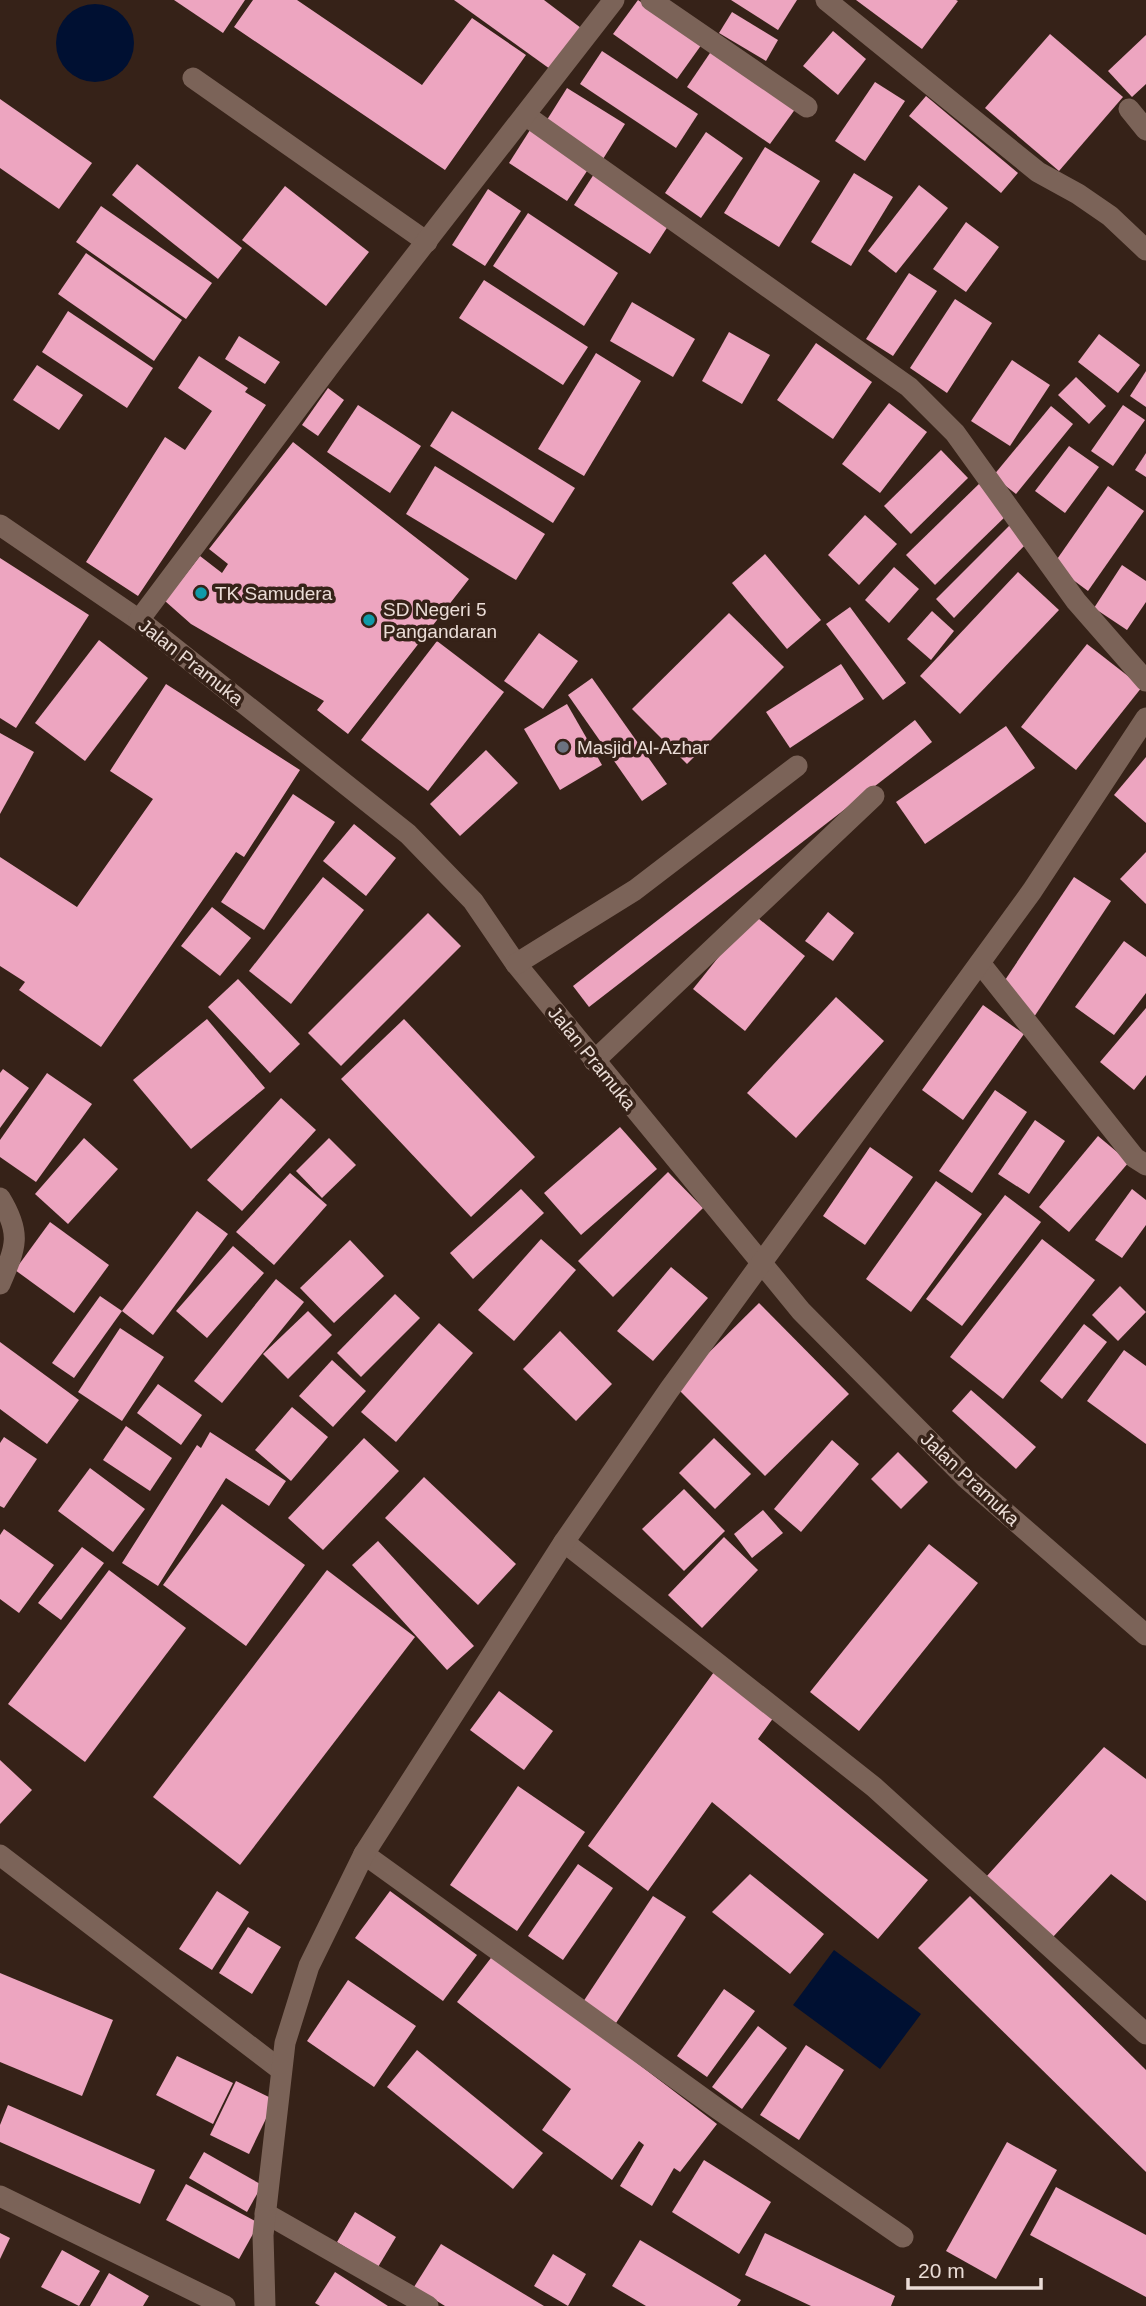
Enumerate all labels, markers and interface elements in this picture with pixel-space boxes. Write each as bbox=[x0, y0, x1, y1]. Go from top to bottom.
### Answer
place label: TK Samudera bbox=[215, 583, 333, 604]
marker: TK Samudera bbox=[193, 585, 209, 601]
place label: SD Negeri 5 Pangandaran bbox=[383, 599, 497, 642]
marker: SD Negeri 5 Pangandaran bbox=[361, 612, 377, 628]
street label: Jalan Pramuka bbox=[135, 615, 248, 710]
place label: Masjid Al-Azhar bbox=[577, 737, 710, 758]
marker: Masjid Al-Azhar bbox=[555, 739, 571, 755]
street label: Jalan Pramuka bbox=[544, 1002, 640, 1114]
street label: Jalan Pramuka bbox=[916, 1428, 1024, 1530]
scale bar bbox=[908, 2246, 1041, 2290]
text: 20 m bbox=[918, 2259, 965, 2282]

